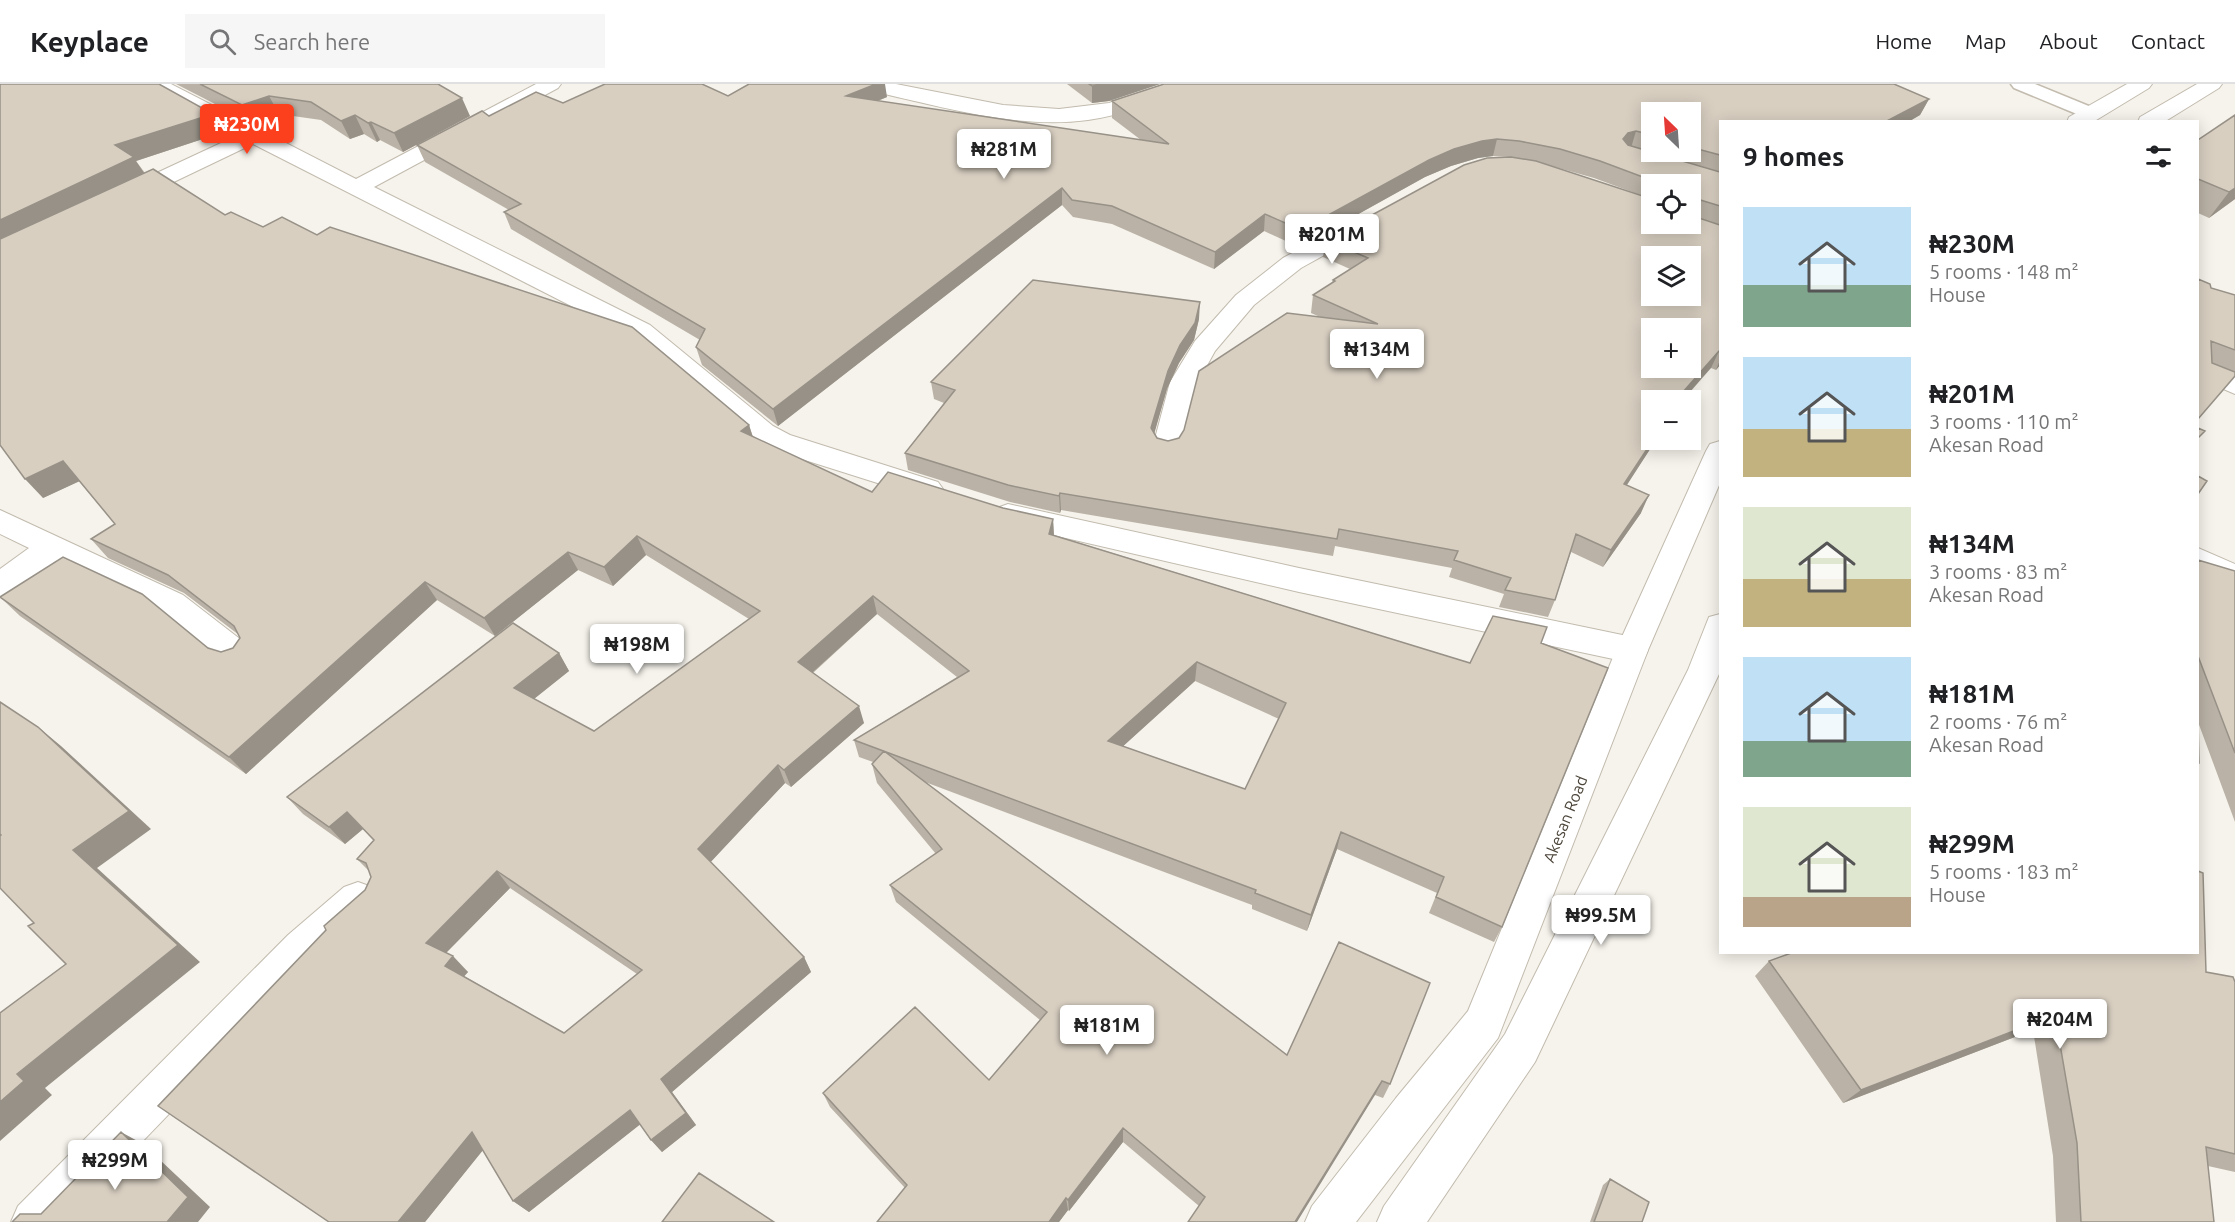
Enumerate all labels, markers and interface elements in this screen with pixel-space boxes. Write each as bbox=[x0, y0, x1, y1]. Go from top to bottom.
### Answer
search box bbox=[185, 14, 605, 68]
icon: search bbox=[206, 25, 239, 58]
text: Keyplace bbox=[30, 26, 149, 57]
text: Search here bbox=[254, 29, 370, 54]
text: Home bbox=[1875, 29, 1932, 53]
text: Map bbox=[1965, 29, 2006, 53]
text: About bbox=[2039, 29, 2098, 53]
text: Contact bbox=[2131, 29, 2205, 53]
north arrow bbox=[1641, 102, 1701, 162]
map controls bbox=[1641, 102, 1701, 450]
pin: ₦230M bbox=[205, 104, 289, 155]
text: ₦230M bbox=[214, 112, 280, 135]
pin: ₦281M bbox=[962, 129, 1046, 180]
text: ₦281M bbox=[971, 137, 1037, 160]
icon: filters bbox=[2142, 140, 2175, 173]
text: 9 homes bbox=[1743, 142, 1844, 171]
button: locate bbox=[1641, 174, 1701, 234]
pin: ₦201M bbox=[1290, 214, 1374, 265]
text: ₦201M bbox=[1299, 222, 1365, 245]
text: ₦230M bbox=[1929, 229, 2015, 258]
icon: home bbox=[1791, 231, 1863, 303]
button: layers bbox=[1641, 246, 1701, 306]
text: 5 rooms · 148 m² bbox=[1929, 260, 2079, 283]
text: House bbox=[1929, 283, 1986, 306]
button: + bbox=[1641, 318, 1701, 378]
pin: ₦134M bbox=[1335, 329, 1419, 380]
text: ₦134M bbox=[1344, 337, 1410, 360]
text: ₦201M bbox=[1929, 379, 2015, 408]
icon: home bbox=[1791, 381, 1863, 453]
button: − bbox=[1641, 390, 1701, 450]
text: 3 rooms · 110 m² bbox=[1929, 410, 2079, 433]
text: Akesan Road bbox=[1929, 433, 2044, 456]
text: ₦134M bbox=[1929, 529, 2015, 558]
icon: home bbox=[1791, 531, 1863, 603]
text: 3 rooms · 83 m² bbox=[1929, 560, 2067, 583]
text: Akesan Road bbox=[1929, 583, 2044, 606]
pin: ₦198M bbox=[595, 624, 679, 675]
text: ₦198M bbox=[604, 632, 670, 655]
text: ₦181M bbox=[1929, 679, 2015, 708]
icon: home bbox=[1791, 681, 1863, 753]
text: 2 rooms · 76 m² bbox=[1929, 710, 2067, 733]
text: Akesan Road bbox=[1929, 733, 2044, 756]
street label: Akesan Road bbox=[1539, 773, 1591, 865]
text: ₦299M bbox=[1929, 829, 2015, 858]
icon: home bbox=[1791, 831, 1863, 903]
text: 5 rooms · 183 m² bbox=[1929, 860, 2079, 883]
text: House bbox=[1929, 883, 1986, 906]
pin: ₦99.5M bbox=[1552, 895, 1650, 946]
text: ₦99.5M bbox=[1565, 903, 1637, 926]
pin: ₦204M bbox=[2018, 999, 2102, 1050]
pin: ₦181M bbox=[1065, 1005, 1149, 1056]
text: ₦204M bbox=[2027, 1007, 2093, 1030]
text: ₦181M bbox=[1074, 1013, 1140, 1036]
pin: ₦299M bbox=[73, 1140, 157, 1191]
text: ₦299M bbox=[82, 1148, 148, 1171]

